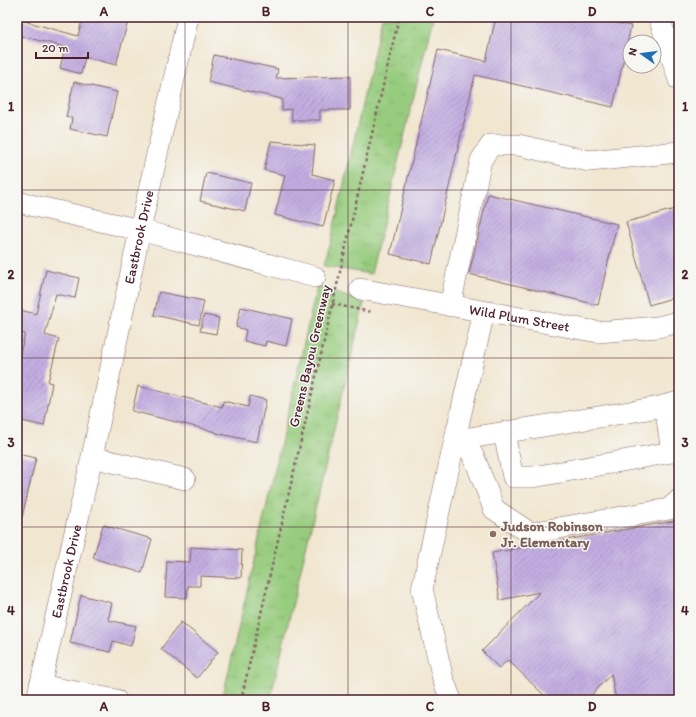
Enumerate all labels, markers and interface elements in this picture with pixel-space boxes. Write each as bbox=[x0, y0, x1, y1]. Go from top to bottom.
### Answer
text: A bbox=[99, 4, 109, 19]
text: B bbox=[262, 4, 271, 19]
text: C bbox=[426, 4, 435, 19]
text: D bbox=[588, 4, 597, 19]
scale bar bbox=[36, 34, 88, 60]
north arrow bbox=[622, 34, 662, 74]
text: 20 m bbox=[42, 41, 69, 55]
text: N bbox=[626, 47, 640, 57]
text: 1 bbox=[8, 99, 14, 114]
text: 1 bbox=[682, 99, 688, 114]
street label: Eastbrook Drive bbox=[120, 188, 157, 286]
text: 2 bbox=[8, 267, 15, 282]
text: 2 bbox=[682, 267, 689, 282]
street label: Greens Bayou Greenway bbox=[285, 283, 335, 429]
street label: Wild Plum Street bbox=[468, 300, 571, 335]
text: 3 bbox=[7, 435, 15, 450]
text: 3 bbox=[681, 435, 689, 450]
place label: Judson Robinson Jr. Elementary bbox=[500, 518, 603, 551]
street label: Eastbrook Drive bbox=[47, 522, 85, 620]
marker: Judson Robinson Jr. Elementary bbox=[488, 529, 498, 539]
text: 4 bbox=[7, 603, 15, 618]
text: 4 bbox=[681, 603, 689, 618]
text: A bbox=[99, 699, 109, 714]
text: B bbox=[262, 699, 271, 714]
text: C bbox=[426, 699, 435, 714]
text: D bbox=[588, 699, 597, 714]

